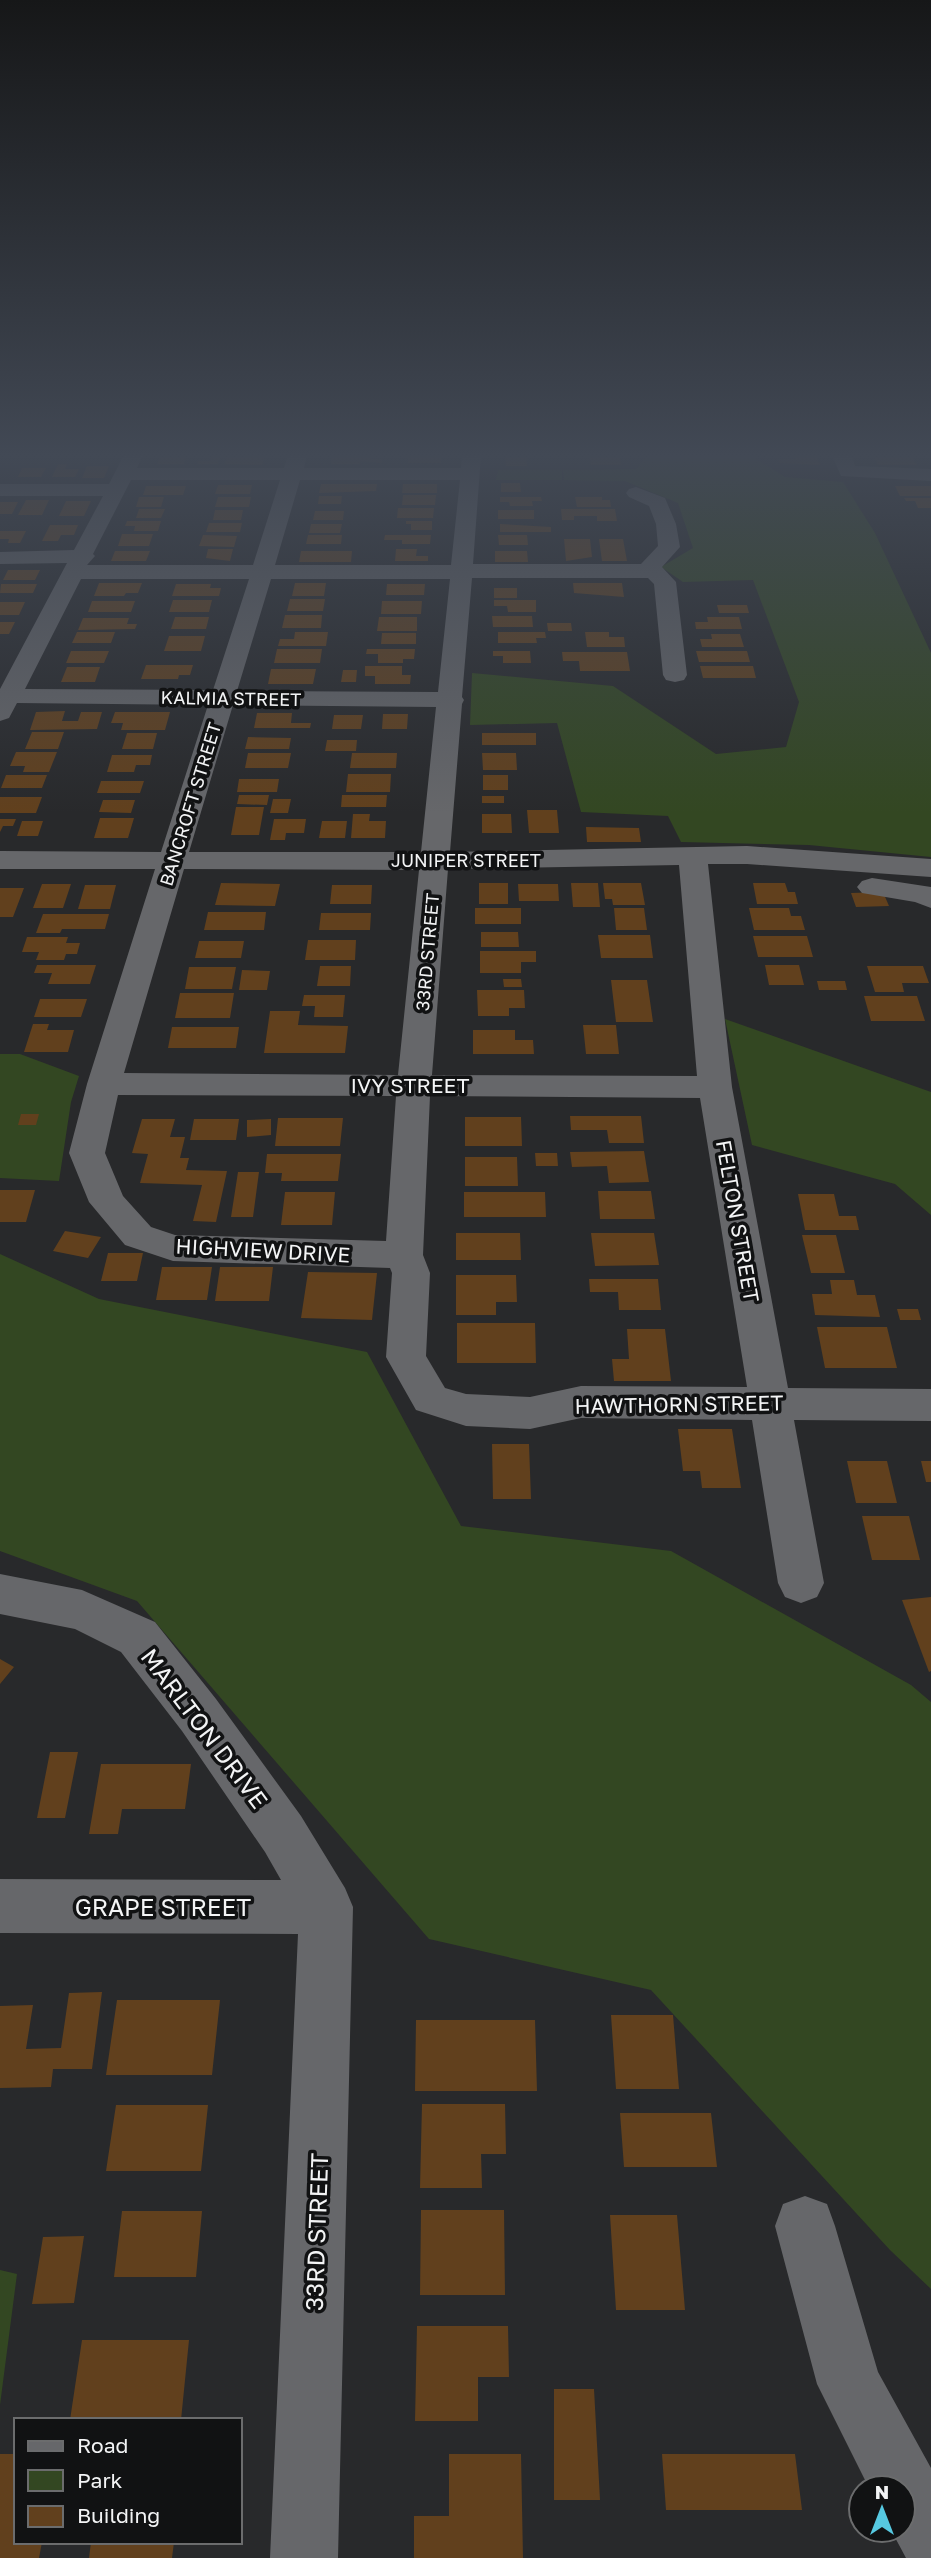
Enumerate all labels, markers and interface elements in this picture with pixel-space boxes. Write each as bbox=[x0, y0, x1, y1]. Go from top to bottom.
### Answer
street label: KALMIA STREET bbox=[160, 686, 302, 710]
street label: BANCROFT STREET bbox=[155, 719, 225, 889]
street label: JUNIPER STREET bbox=[391, 849, 541, 871]
street label: 33RD STREET bbox=[411, 892, 443, 1012]
street label: IVY STREET bbox=[350, 1072, 470, 1098]
street label: FELTON STREET bbox=[711, 1138, 765, 1304]
street label: HIGHVIEW DRIVE bbox=[175, 1232, 351, 1268]
street label: HAWTHORN STREET bbox=[574, 1389, 784, 1419]
street label: MARLTON DRIVE bbox=[135, 1642, 275, 1814]
street label: GRAPE STREET bbox=[75, 1892, 251, 1921]
street label: 33RD STREET bbox=[299, 2152, 333, 2311]
legend bbox=[14, 2418, 242, 2544]
text: Road bbox=[77, 2432, 128, 2458]
text: Park bbox=[77, 2467, 123, 2493]
north arrow bbox=[847, 2474, 917, 2544]
text: N bbox=[875, 2480, 889, 2503]
text: Building bbox=[77, 2502, 160, 2528]

